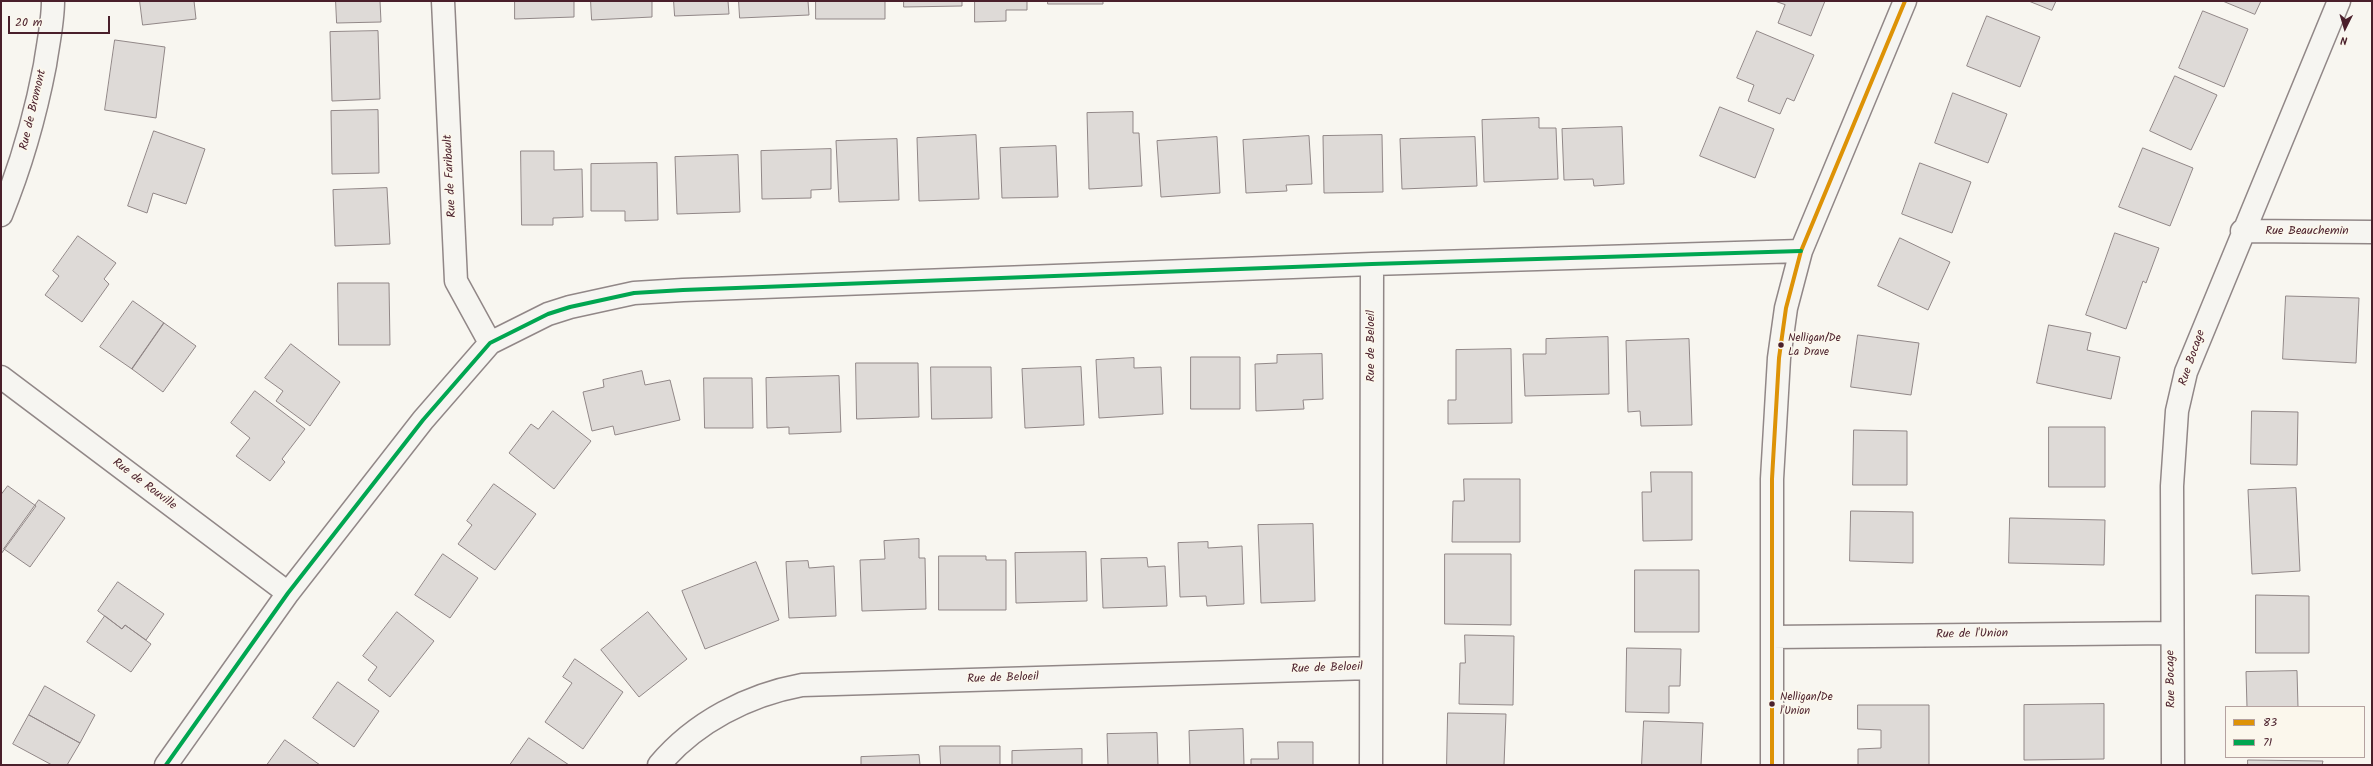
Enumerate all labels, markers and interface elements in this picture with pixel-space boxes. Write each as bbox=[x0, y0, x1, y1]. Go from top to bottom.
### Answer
scale bar bbox=[10, 8, 112, 34]
north arrow bbox=[2325, 8, 2365, 48]
text: 20 m bbox=[15, 13, 42, 32]
text: N bbox=[2340, 31, 2348, 49]
street label: Rue de Bromont bbox=[18, 68, 50, 152]
street label: Rue de Faribault bbox=[442, 134, 460, 218]
street label: Rue Beauchemin bbox=[2265, 225, 2349, 239]
street label: Rue de Beloeil bbox=[1365, 310, 1379, 382]
street label: Rue Bocage bbox=[2177, 328, 2209, 388]
place label: Nelligan/De La Drave bbox=[1788, 332, 1841, 358]
marker: Nelligan/De La Drave bbox=[1776, 340, 1786, 350]
street label: Rue de Rouville bbox=[109, 456, 179, 514]
street label: Rue de l'Union bbox=[1936, 627, 2008, 643]
street label: Rue Bocage bbox=[2164, 650, 2180, 708]
street label: Rue de Beloeil bbox=[1291, 661, 1363, 677]
street label: Rue de Beloeil bbox=[967, 671, 1039, 687]
place label: Nelligan/De l'Union bbox=[1780, 691, 1833, 717]
marker: Nelligan/De l'Union bbox=[1767, 699, 1777, 709]
legend bbox=[2225, 706, 2365, 758]
text: 83 bbox=[2263, 713, 2277, 732]
text: 71 bbox=[2263, 733, 2272, 752]

